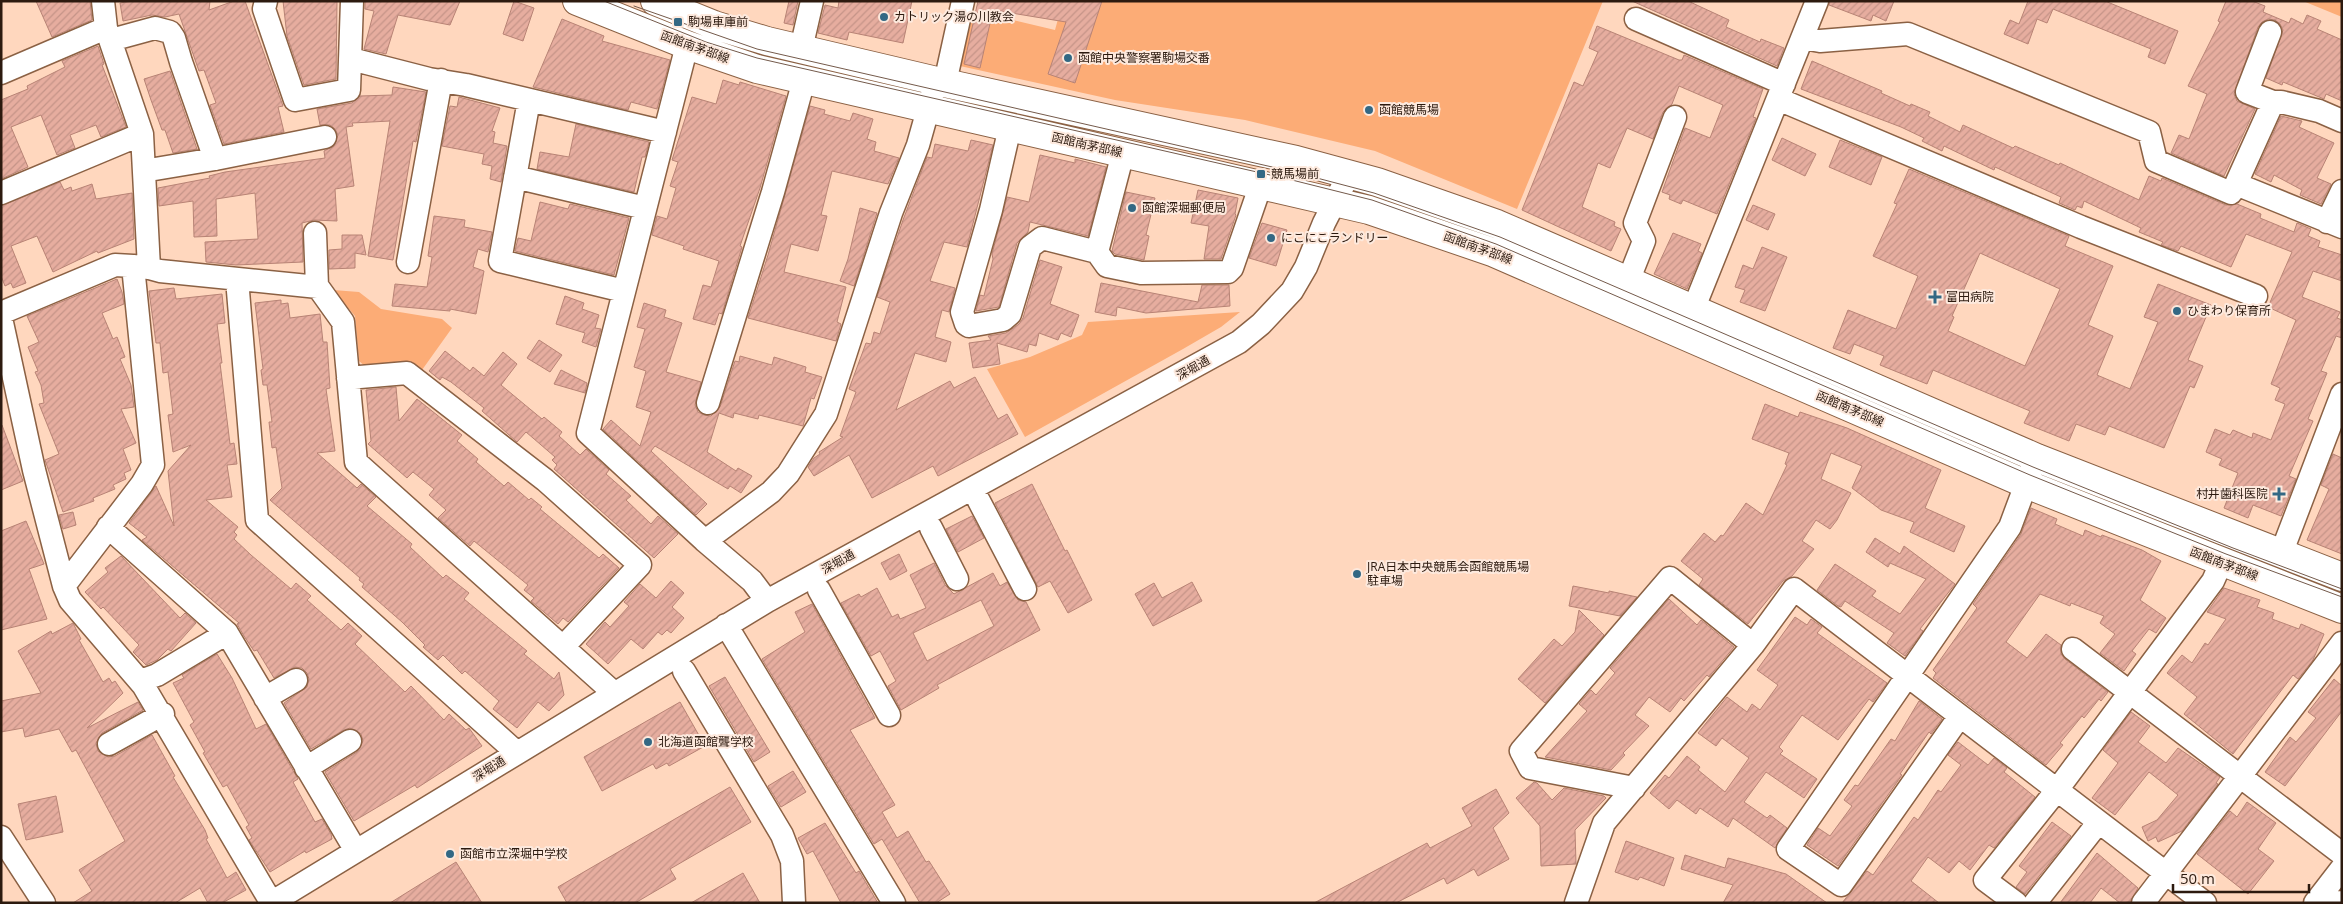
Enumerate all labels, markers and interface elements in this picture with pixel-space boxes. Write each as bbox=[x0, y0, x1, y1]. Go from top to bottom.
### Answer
place label: カトリック湯の川教会 bbox=[894, 8, 1014, 25]
marker: カトリック湯の川教会 bbox=[878, 11, 890, 23]
place label: 駒場車庫前 bbox=[688, 13, 748, 30]
marker: 駒場車庫前 bbox=[672, 16, 684, 28]
street label: 函館南茅部線 bbox=[658, 26, 732, 67]
place label: 函館中央警察署駒場交番 bbox=[1078, 49, 1210, 66]
marker: 函館中央警察署駒場交番 bbox=[1062, 52, 1074, 64]
place label: 函館競馬場 bbox=[1379, 101, 1439, 118]
marker: 函館競馬場 bbox=[1363, 104, 1375, 116]
street label: 函館南茅部線 bbox=[1050, 128, 1124, 161]
place label: 競馬場前 bbox=[1271, 165, 1319, 182]
marker: 競馬場前 bbox=[1255, 168, 1267, 180]
place label: 函館深堀郵便局 bbox=[1142, 199, 1226, 216]
marker: 函館深堀郵便局 bbox=[1126, 202, 1138, 214]
street label: 函館南茅部線 bbox=[1441, 227, 1515, 268]
place label: にこにこランドリー bbox=[1281, 229, 1389, 246]
marker: にこにこランドリー bbox=[1265, 232, 1277, 244]
place label: 富田病院 bbox=[1946, 288, 1994, 305]
marker: 富田病院 bbox=[1928, 290, 1942, 304]
place label: ひまわり保育所 bbox=[2187, 302, 2271, 319]
marker: ひまわり保育所 bbox=[2171, 305, 2183, 317]
street label: 深堀通 bbox=[1173, 351, 1213, 384]
street label: 函館南茅部線 bbox=[1814, 387, 1887, 430]
place label: 村井歯科医院 bbox=[2196, 485, 2268, 502]
marker: 村井歯科医院 bbox=[2272, 487, 2286, 501]
street label: 函館南茅部線 bbox=[2188, 543, 2261, 584]
street label: 深堀通 bbox=[818, 545, 858, 578]
place label: JRA日本中央競馬会函館競馬場 駐車場 bbox=[1366, 558, 1529, 589]
marker: JRA日本中央競馬会函館競馬場 駐車場 bbox=[1351, 568, 1363, 580]
place label: 北海道函館聾学校 bbox=[658, 733, 754, 750]
marker: 北海道函館聾学校 bbox=[642, 736, 654, 748]
street label: 深堀通 bbox=[469, 752, 509, 785]
place label: 函館市立深堀中学校 bbox=[460, 845, 568, 862]
marker: 函館市立深堀中学校 bbox=[444, 848, 456, 860]
scale bar bbox=[2173, 862, 2309, 894]
text: 50 m bbox=[2180, 868, 2215, 888]

